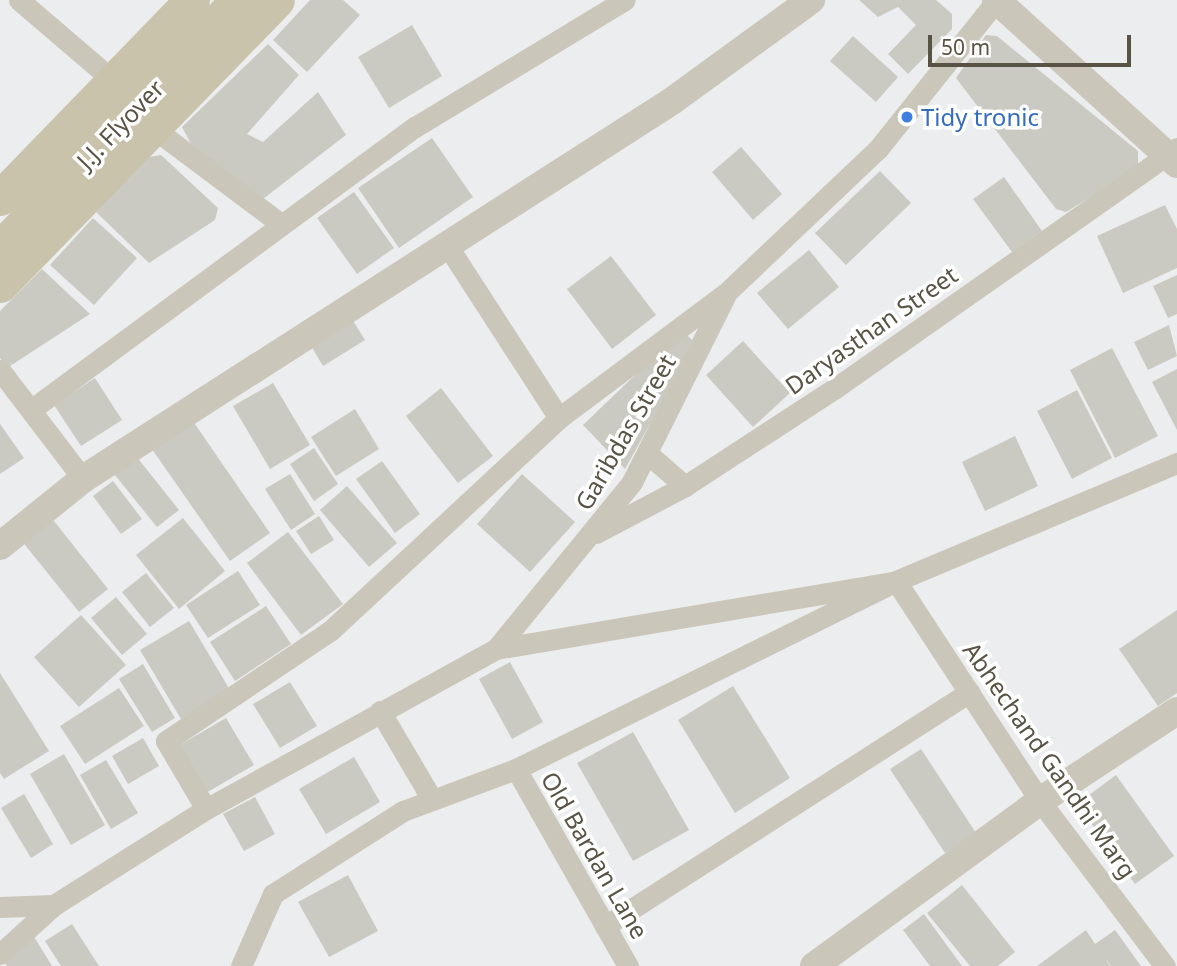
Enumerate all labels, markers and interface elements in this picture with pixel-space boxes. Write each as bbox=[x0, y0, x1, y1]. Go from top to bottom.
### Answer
scale bar bbox=[932, 21, 1135, 65]
text: 50 m bbox=[941, 33, 990, 61]
street label: J.J. Flyover bbox=[70, 73, 170, 175]
place label: Tidy tronic bbox=[921, 103, 1039, 131]
marker: Tidy tronic bbox=[899, 109, 915, 125]
street label: Daryasthan Street bbox=[780, 260, 962, 400]
street label: Garibdas Street bbox=[569, 349, 681, 515]
street label: Abhechand Gandhi Marg bbox=[957, 636, 1143, 884]
street label: Old Bardan Lane bbox=[535, 766, 655, 944]

